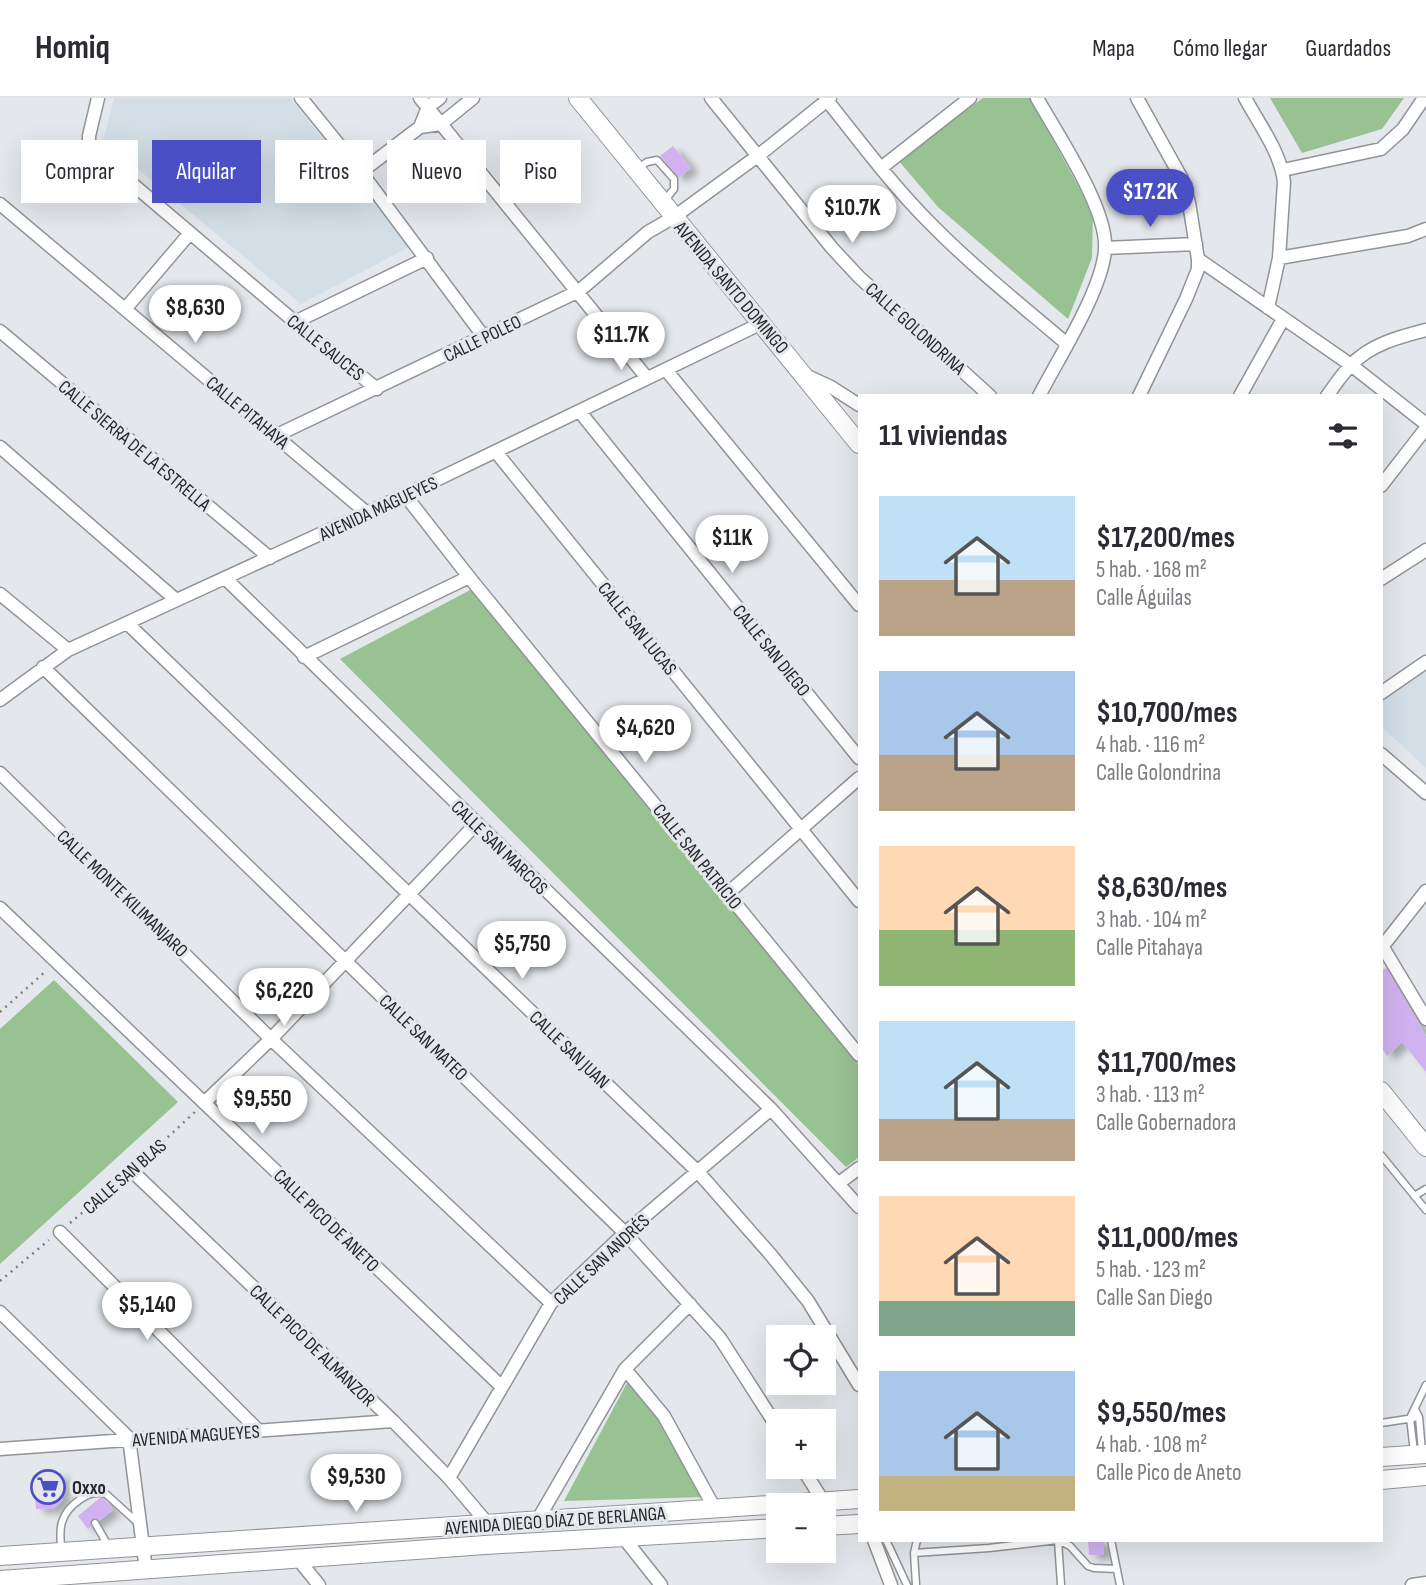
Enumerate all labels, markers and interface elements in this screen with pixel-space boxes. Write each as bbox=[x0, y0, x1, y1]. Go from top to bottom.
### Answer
text: Homiq bbox=[35, 28, 110, 68]
text: Mapa bbox=[1092, 34, 1135, 63]
text: Cómo llegar bbox=[1173, 34, 1267, 63]
text: Guardados bbox=[1305, 34, 1391, 63]
chip: Comprar bbox=[21, 140, 138, 203]
chip: Alquilar bbox=[152, 140, 261, 203]
chip: Filtros bbox=[275, 140, 373, 203]
chip: Nuevo bbox=[387, 140, 486, 203]
chip: Piso bbox=[500, 140, 581, 203]
pin: $17.2K bbox=[1093, 170, 1207, 229]
text: $17.2K bbox=[1122, 178, 1178, 206]
pin: $10.7K bbox=[795, 186, 909, 245]
text: $10.7K bbox=[823, 194, 881, 222]
street label: AVENIDA SANTO DOMINGO bbox=[668, 216, 793, 359]
street label: CALLE GOLONDRINA bbox=[860, 278, 970, 381]
pin: $8,630 bbox=[138, 286, 252, 345]
text: $8,630 bbox=[165, 294, 225, 322]
street label: CALLE SAUCES bbox=[282, 310, 368, 386]
street label: CALLE POLEO bbox=[440, 311, 525, 368]
pin: $11.7K bbox=[564, 313, 678, 372]
text: $11.7K bbox=[593, 321, 649, 349]
street label: CALLE PITAHAYA bbox=[201, 372, 294, 455]
street label: CALLE SIERRA DE LA ESTRELLA bbox=[53, 376, 216, 517]
icon: filters bbox=[1324, 417, 1362, 455]
text: 11 viviendas bbox=[879, 418, 1008, 454]
street label: AVENIDA MAGUEYES bbox=[315, 472, 441, 547]
pin: $11K bbox=[691, 516, 773, 575]
text: $17,200/mes bbox=[1096, 520, 1235, 556]
text: $11K bbox=[711, 524, 753, 552]
icon: home bbox=[935, 524, 1019, 608]
text: 5 hab. · 168 m² bbox=[1096, 556, 1207, 584]
street label: CALLE SAN LUCAS bbox=[592, 578, 681, 680]
text: Calle Águilas bbox=[1096, 584, 1192, 612]
street label: CALLE SAN DIEGO bbox=[727, 601, 815, 701]
text: $10,700/mes bbox=[1096, 695, 1238, 731]
icon: home bbox=[935, 699, 1019, 783]
pin: $4,620 bbox=[588, 706, 702, 765]
text: $4,620 bbox=[615, 714, 675, 742]
text: 4 hab. · 116 m² bbox=[1096, 731, 1205, 759]
text: Calle Golondrina bbox=[1096, 759, 1221, 787]
street label: CALLE SAN MARCOS bbox=[446, 796, 552, 900]
street label: CALLE SAN PATRICIO bbox=[647, 800, 746, 914]
street label: CALLE MONTE KILIMANJARO bbox=[52, 826, 192, 963]
text: $8,630/mes bbox=[1096, 870, 1227, 906]
icon: home bbox=[935, 874, 1019, 958]
text: 3 hab. · 104 m² bbox=[1096, 906, 1207, 934]
pin: $5,750 bbox=[465, 922, 579, 981]
text: $5,750 bbox=[493, 930, 551, 958]
text: Calle Pitahaya bbox=[1096, 934, 1203, 962]
pin: $6,220 bbox=[227, 968, 341, 1028]
text: $6,220 bbox=[255, 977, 313, 1005]
street label: CALLE SAN MATEO bbox=[374, 990, 472, 1086]
street label: CALLE SAN JUAN bbox=[524, 1006, 614, 1094]
text: $11,700/mes bbox=[1096, 1045, 1236, 1081]
icon: home bbox=[935, 1049, 1019, 1133]
pin: $9,550 bbox=[205, 1076, 319, 1136]
text: 3 hab. · 113 m² bbox=[1096, 1081, 1205, 1109]
text: $9,550 bbox=[233, 1085, 291, 1113]
text: Calle Gobernadora bbox=[1096, 1109, 1236, 1137]
street label: CALLE SAN BLAS bbox=[78, 1135, 171, 1220]
street label: CALLE PICO DE ANETO bbox=[268, 1165, 384, 1277]
street label: CALLE SAN ANDRÉS bbox=[549, 1210, 655, 1311]
text: $11,000/mes bbox=[1096, 1220, 1238, 1256]
icon: home bbox=[935, 1224, 1019, 1308]
text: 5 hab. · 123 m² bbox=[1096, 1256, 1206, 1284]
street label: CALLE PICO DE ALMANZOR bbox=[244, 1280, 380, 1412]
pin: $5,140 bbox=[90, 1282, 204, 1342]
text: Calle San Diego bbox=[1096, 1284, 1213, 1312]
text: $5,140 bbox=[118, 1291, 176, 1319]
map controls bbox=[766, 1325, 836, 1563]
button: locate bbox=[766, 1325, 836, 1395]
text: $9,550/mes bbox=[1096, 1395, 1226, 1431]
icon: home bbox=[935, 1399, 1019, 1483]
button: + bbox=[766, 1409, 836, 1479]
street label: AVENIDA MAGUEYES bbox=[131, 1421, 261, 1452]
text: 4 hab. · 108 m² bbox=[1096, 1431, 1208, 1459]
pin: $9,530 bbox=[299, 1454, 413, 1514]
text: Calle Pico de Aneto bbox=[1096, 1459, 1242, 1487]
text: $9,530 bbox=[326, 1463, 386, 1491]
supermarket icon: Oxxo bbox=[29, 1468, 67, 1506]
place label: Oxxo bbox=[72, 1477, 106, 1500]
button: − bbox=[766, 1493, 836, 1563]
street label: AVENIDA DIEGO DÍAZ DE BERLANGA bbox=[443, 1502, 667, 1541]

